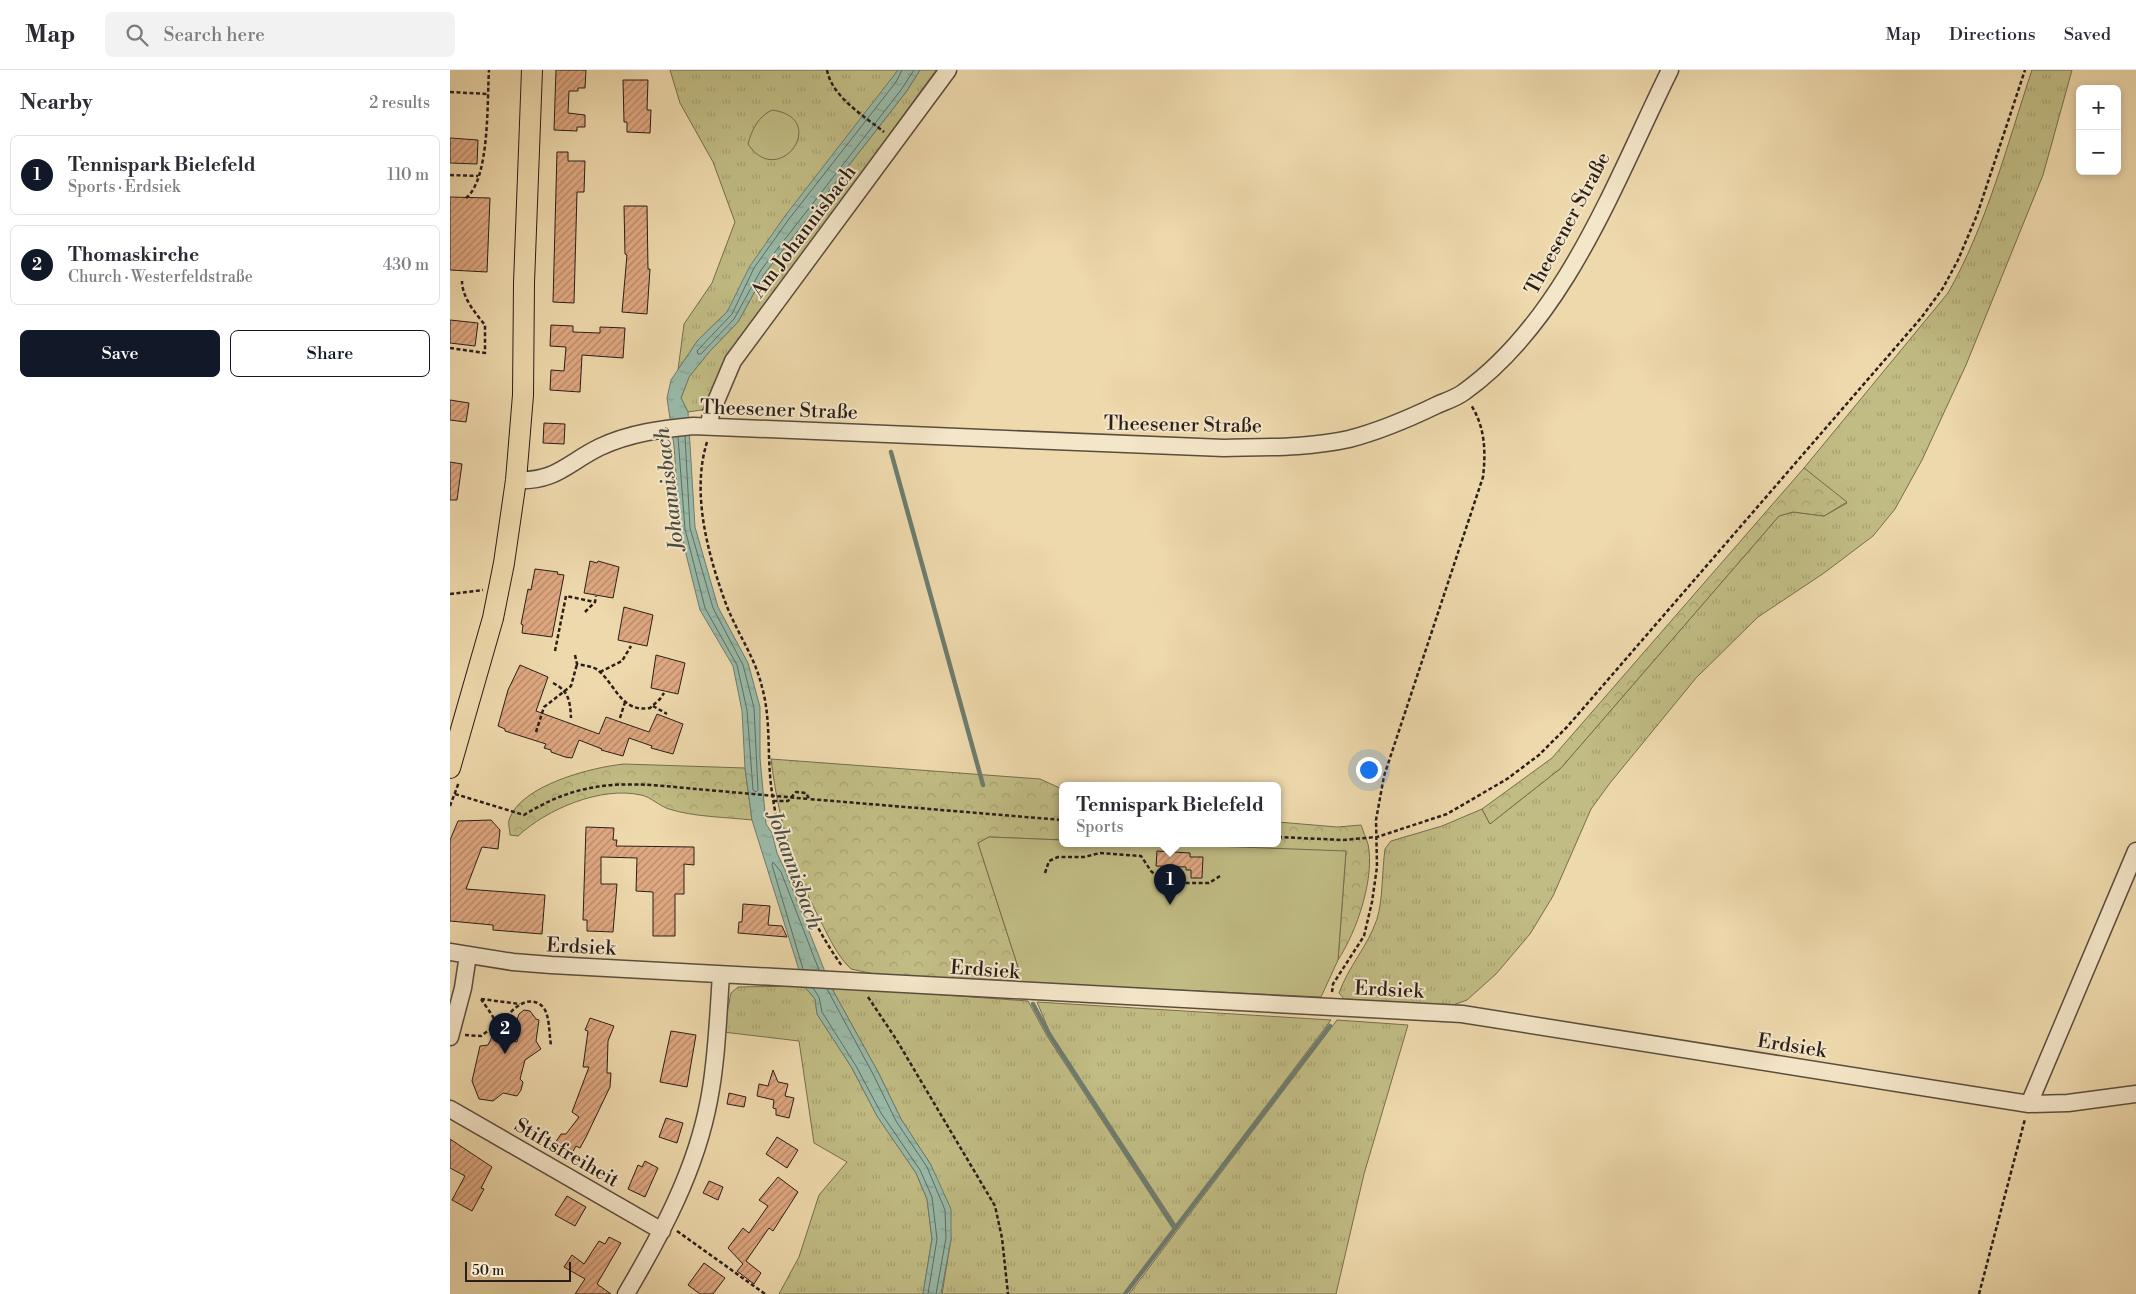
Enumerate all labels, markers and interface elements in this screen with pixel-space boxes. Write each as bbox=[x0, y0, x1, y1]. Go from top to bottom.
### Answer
search box bbox=[105, 12, 455, 57]
text: Map bbox=[25, 20, 75, 50]
icon: search bbox=[123, 21, 151, 49]
text: Search here bbox=[163, 23, 265, 47]
text: Map bbox=[1885, 23, 1921, 46]
text: Directions bbox=[1949, 23, 2036, 46]
text: Saved bbox=[2064, 23, 2111, 46]
map controls bbox=[2076, 85, 2121, 175]
button: + bbox=[2076, 85, 2121, 130]
text: Nearby bbox=[20, 90, 93, 116]
text: 2 results bbox=[369, 93, 430, 113]
button: − bbox=[2076, 130, 2121, 175]
street label: Theesener Straße bbox=[1520, 148, 1616, 299]
text: Tennispark Bielefeld bbox=[68, 153, 256, 177]
street label: Am Johannisbach bbox=[746, 161, 862, 304]
text: 1 bbox=[33, 165, 41, 185]
text: 110 m bbox=[387, 165, 429, 185]
text: Sports · Erdsiek bbox=[68, 177, 180, 197]
text: Thomaskirche bbox=[68, 243, 199, 267]
text: 2 bbox=[32, 255, 42, 275]
text: 430 m bbox=[383, 255, 429, 275]
text: Church · Westerfeldstraße bbox=[68, 267, 253, 287]
button: Save bbox=[20, 330, 220, 377]
button: Share bbox=[230, 330, 430, 377]
street label: Theesener Straße bbox=[700, 395, 858, 426]
street label: Theesener Straße bbox=[1104, 412, 1262, 439]
water label: Johannisbach bbox=[650, 426, 691, 554]
your location bbox=[1356, 757, 1382, 783]
popup bbox=[1059, 782, 1281, 847]
text: Tennispark Bielefeld bbox=[1076, 793, 1264, 817]
water label: Johannisbach bbox=[760, 806, 828, 933]
text: Sports bbox=[1076, 817, 1124, 837]
pin: 1 bbox=[1154, 864, 1186, 905]
street label: Erdsiek bbox=[546, 933, 618, 962]
street label: Erdsiek bbox=[949, 956, 1022, 986]
street label: Erdsiek bbox=[1354, 976, 1426, 1005]
pin: 2 bbox=[489, 1013, 521, 1054]
street label: Erdsiek bbox=[1755, 1029, 1830, 1065]
street label: Stiftsfreiheit bbox=[509, 1113, 623, 1193]
scale bar bbox=[465, 1259, 571, 1282]
text: 50 m bbox=[472, 1262, 504, 1280]

